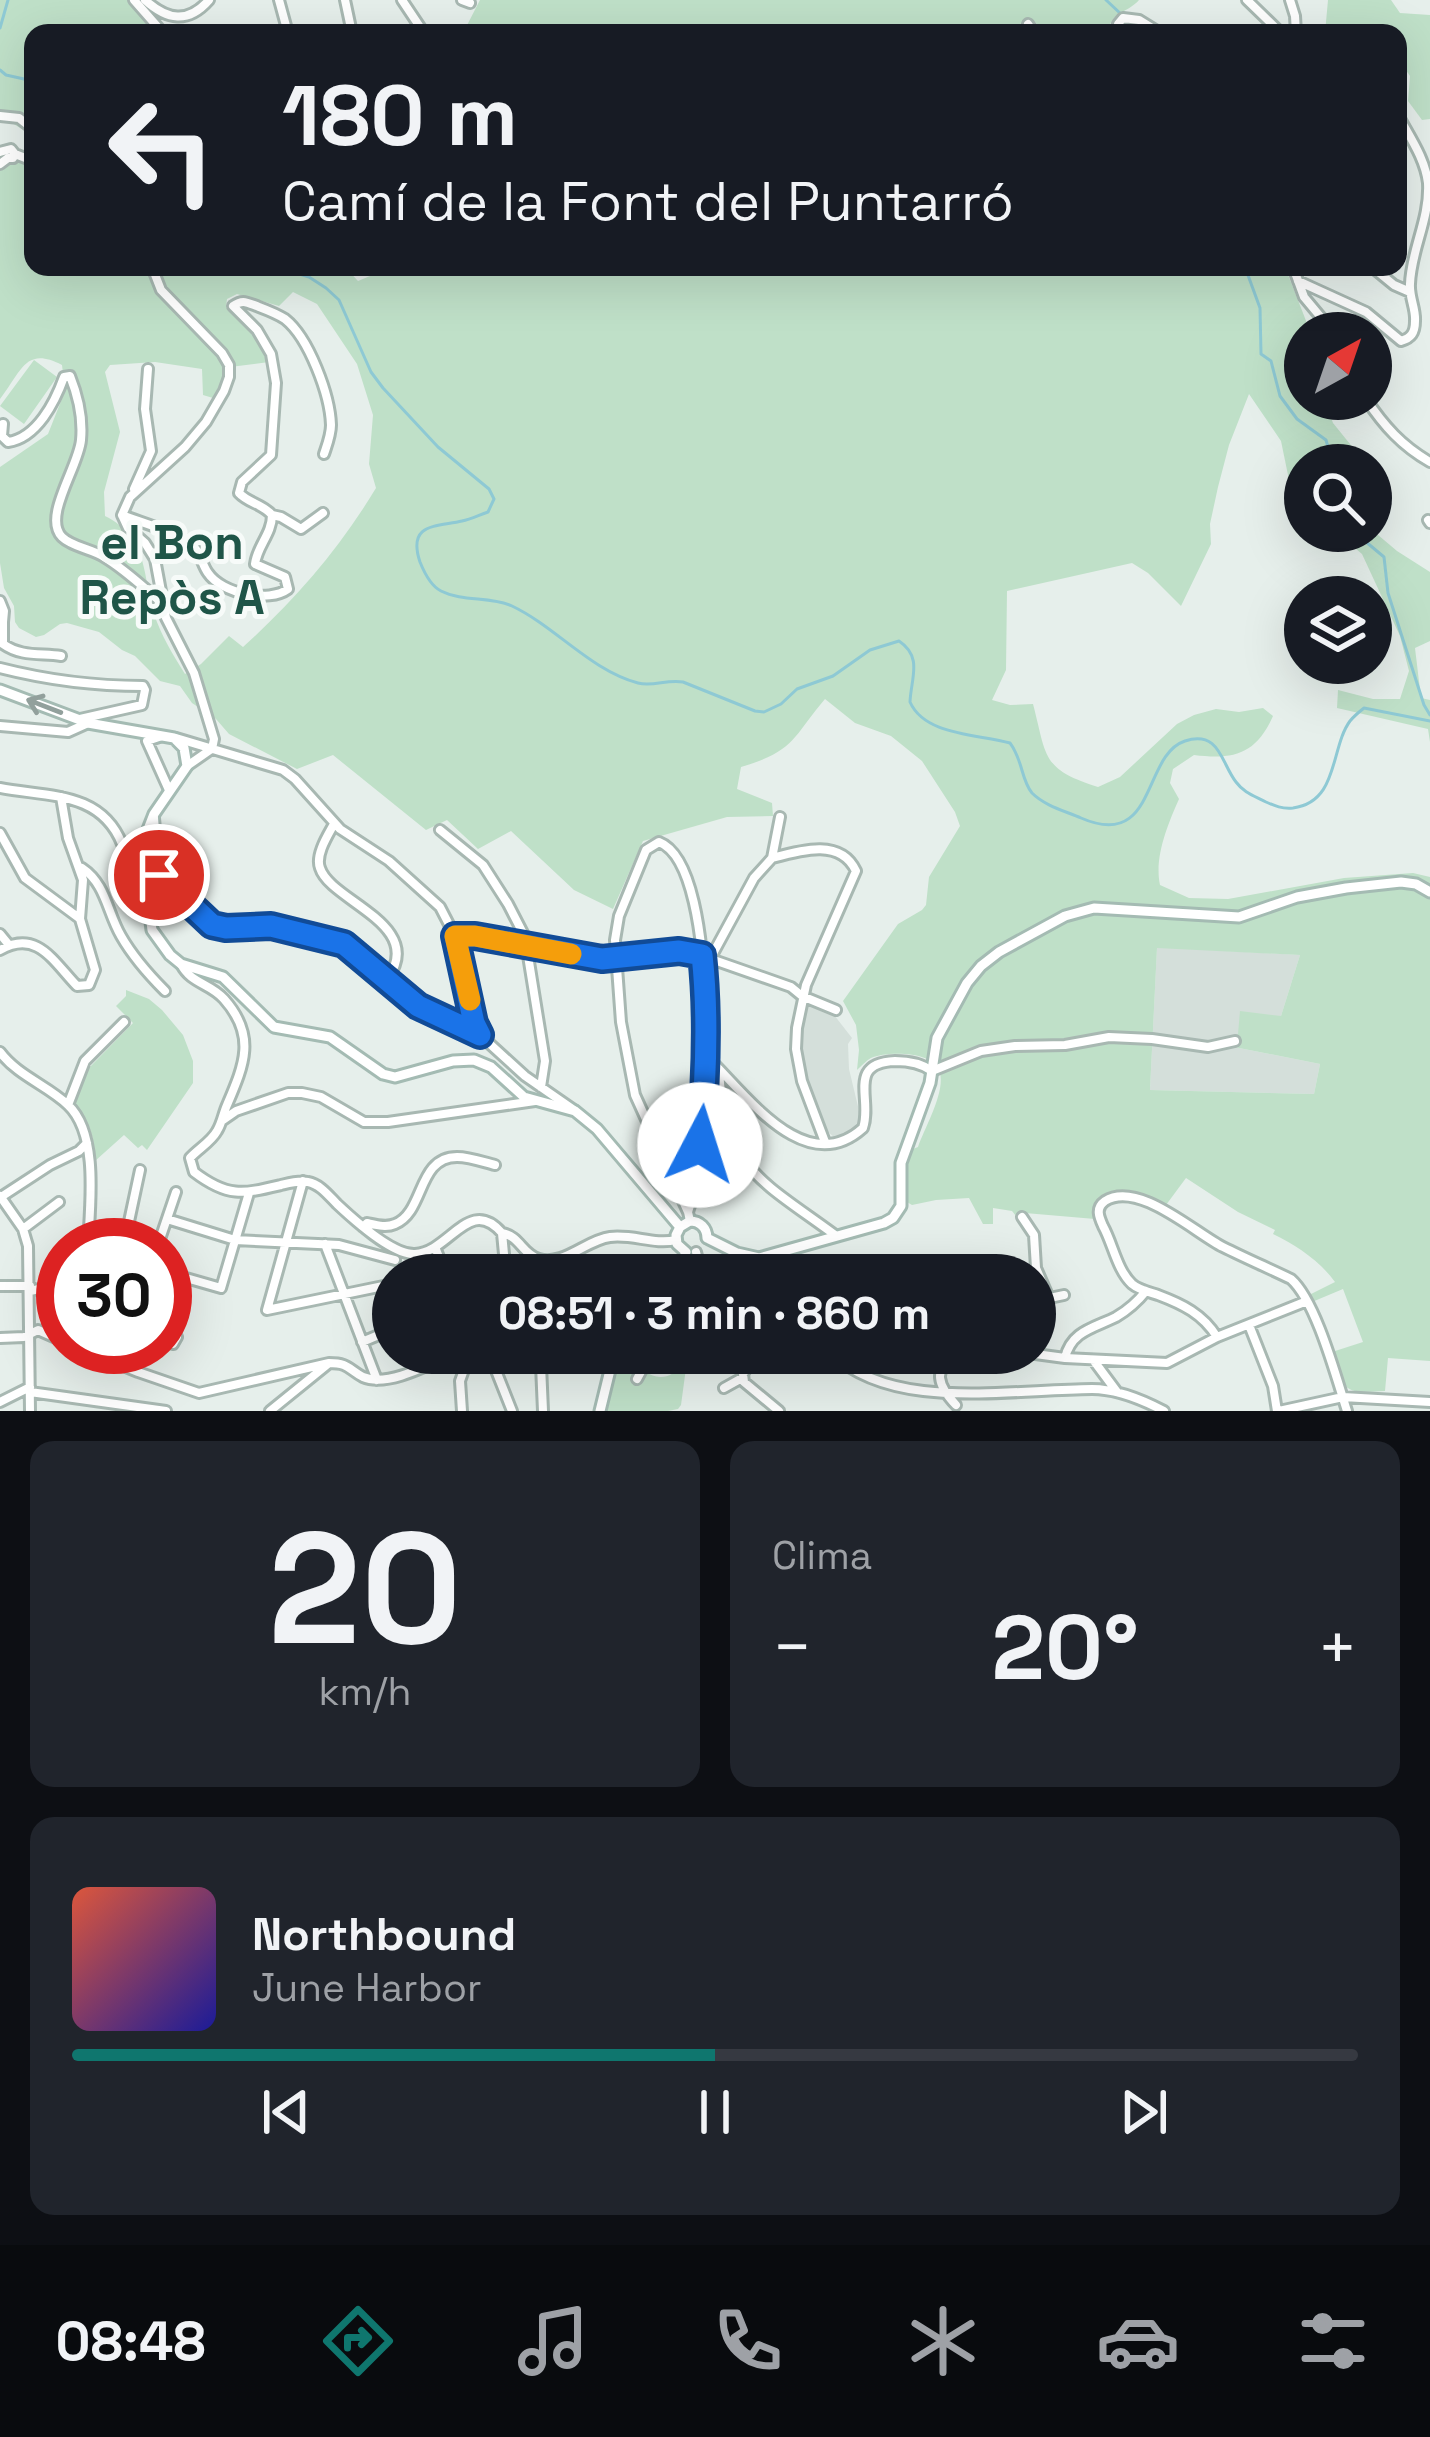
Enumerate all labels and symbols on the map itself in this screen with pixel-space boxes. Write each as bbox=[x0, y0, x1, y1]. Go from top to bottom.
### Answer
north arrow bbox=[1284, 312, 1392, 420]
district label: el Bon Repòs A bbox=[79, 512, 265, 628]
one-way arrow bbox=[27, 693, 64, 715]
pin bbox=[108, 824, 210, 926]
position arrow bbox=[637, 1082, 763, 1208]
speed limit sign: 30 bbox=[36, 1218, 192, 1374]

